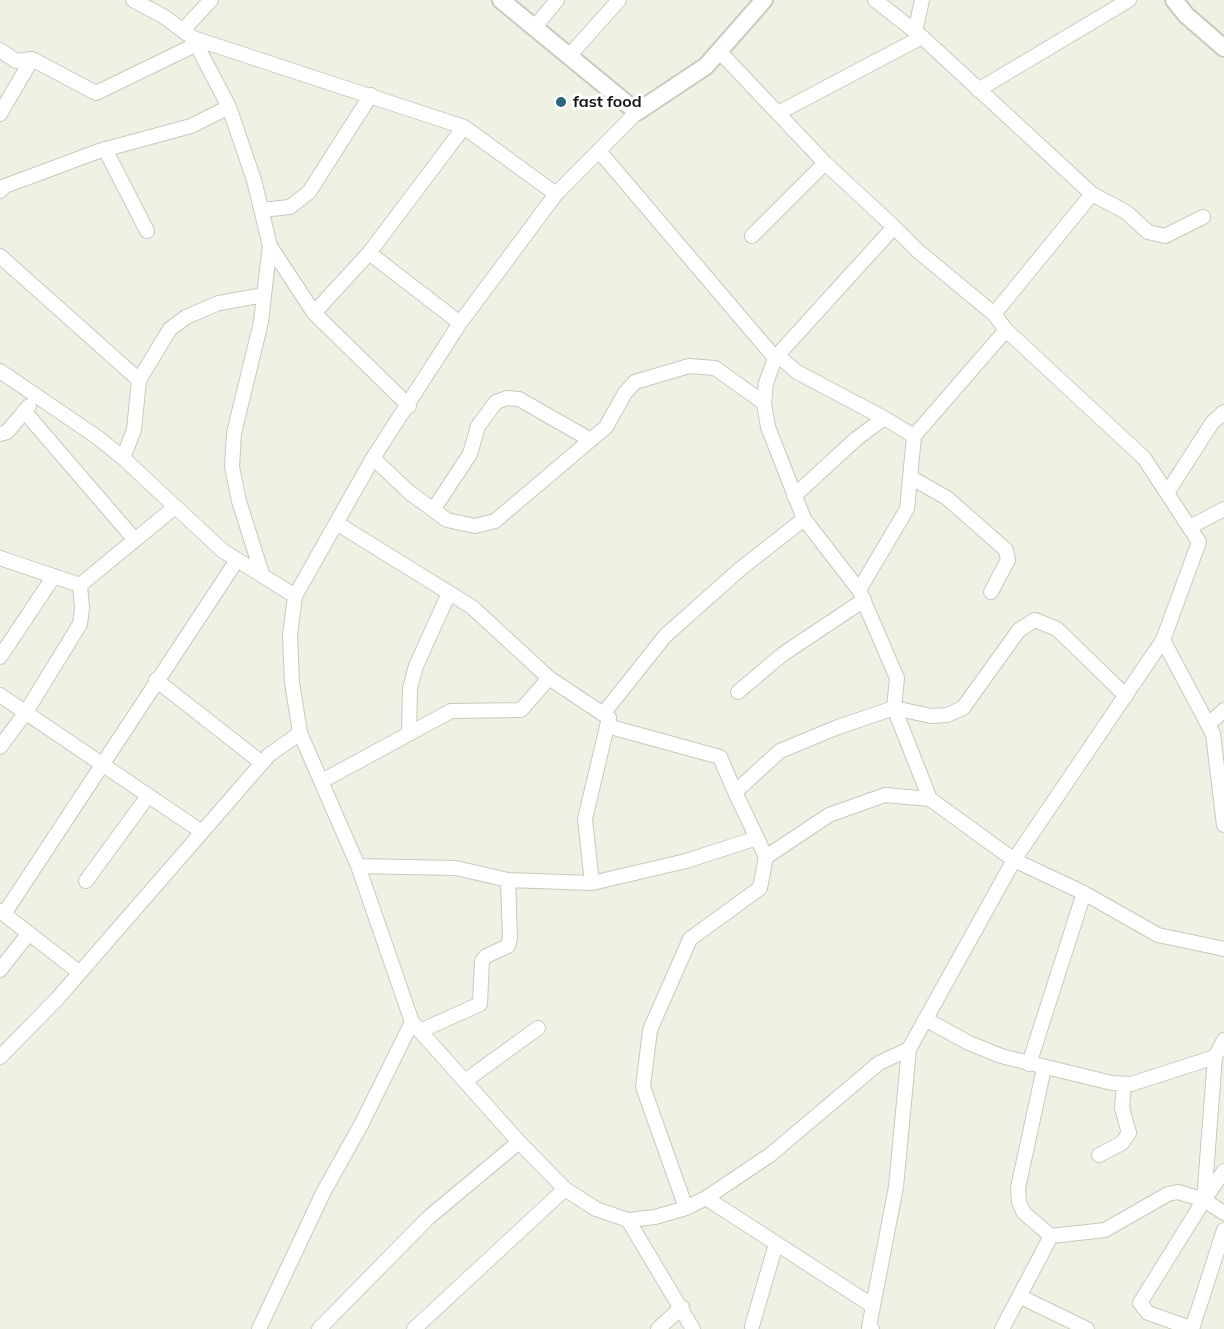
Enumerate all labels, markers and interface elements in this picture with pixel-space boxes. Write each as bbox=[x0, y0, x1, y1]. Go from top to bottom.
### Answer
place label: fast food bbox=[573, 92, 642, 112]
marker: fast food bbox=[554, 95, 568, 109]

